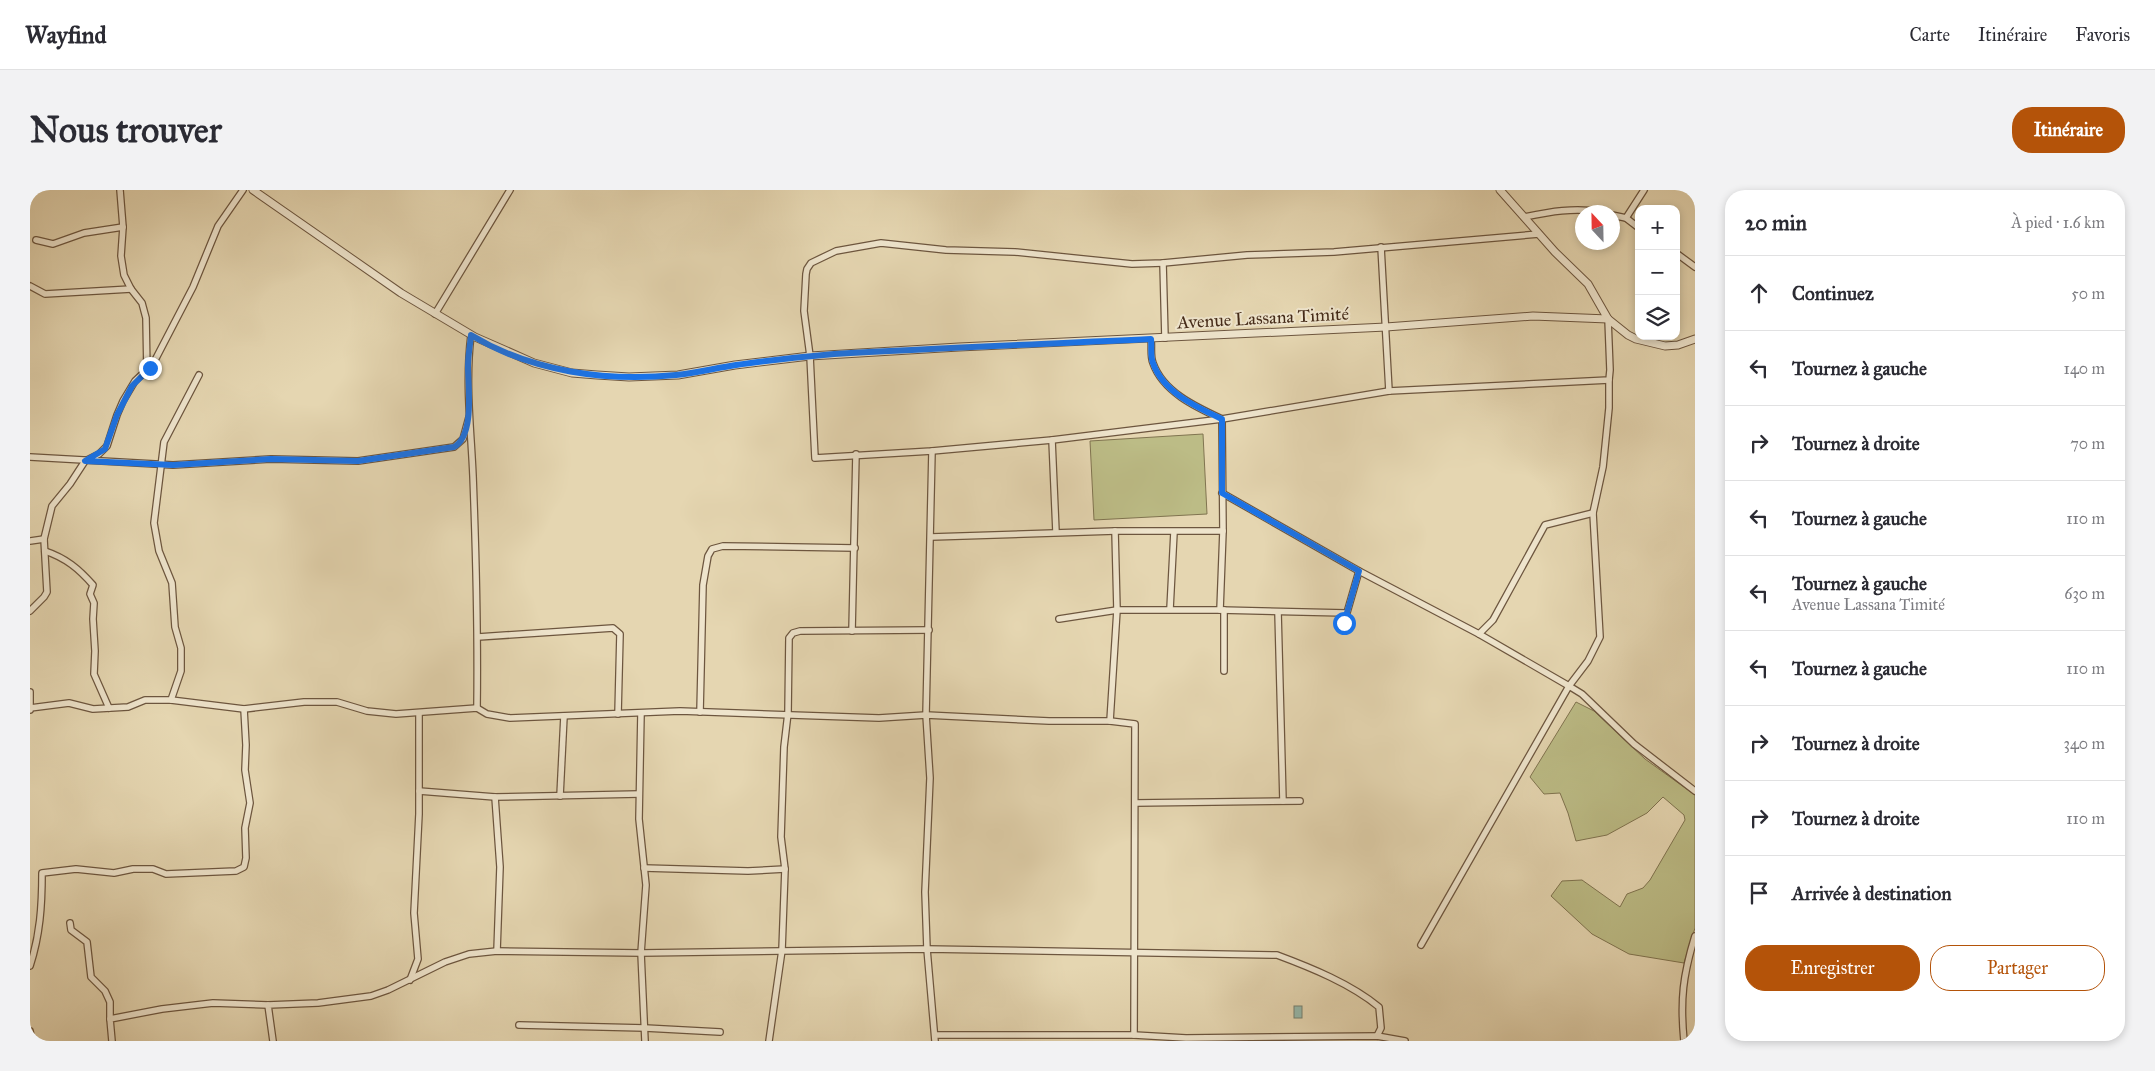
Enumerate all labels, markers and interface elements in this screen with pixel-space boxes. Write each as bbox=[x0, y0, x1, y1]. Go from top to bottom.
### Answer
text: Wayfind bbox=[25, 20, 107, 50]
text: Carte bbox=[1910, 24, 1950, 46]
text: Itinéraire bbox=[1978, 24, 2047, 46]
text: Favoris bbox=[2075, 24, 2130, 46]
button: Itinéraire bbox=[2012, 107, 2125, 153]
text: Nous trouver bbox=[30, 109, 222, 152]
north arrow bbox=[1575, 205, 1620, 250]
map controls bbox=[1635, 205, 1680, 340]
button: + bbox=[1635, 205, 1680, 250]
text: 20 min bbox=[1745, 210, 1807, 236]
text: À pied · 1.6 km bbox=[2011, 213, 2105, 232]
button: − bbox=[1635, 250, 1680, 295]
icon: ahead bbox=[1745, 279, 1773, 307]
text: Continuez bbox=[1792, 282, 1874, 305]
text: 50 m bbox=[2071, 284, 2105, 303]
button: layers bbox=[1635, 295, 1680, 340]
street label: Avenue Lassana Timité bbox=[1176, 302, 1350, 334]
icon: left bbox=[1745, 354, 1773, 382]
route end bbox=[139, 357, 162, 380]
text: Tournez à gauche bbox=[1792, 357, 1927, 380]
text: 140 m bbox=[2064, 359, 2105, 378]
icon: right bbox=[1745, 429, 1773, 457]
text: Tournez à droite bbox=[1792, 432, 1920, 455]
text: 70 m bbox=[2070, 434, 2105, 453]
icon: left bbox=[1745, 504, 1773, 532]
text: Tournez à gauche bbox=[1792, 507, 1927, 530]
text: 110 m bbox=[2066, 509, 2105, 528]
text: Tournez à gauche bbox=[1792, 572, 1927, 595]
icon: left bbox=[1745, 579, 1773, 607]
text: 630 m bbox=[2064, 584, 2105, 603]
text: Avenue Lassana Timité bbox=[1792, 595, 1945, 614]
route start bbox=[1333, 612, 1356, 635]
icon: left bbox=[1745, 654, 1773, 682]
text: Tournez à gauche bbox=[1792, 657, 1927, 680]
text: 110 m bbox=[2066, 659, 2105, 678]
icon: right bbox=[1745, 729, 1773, 757]
text: Tournez à droite bbox=[1792, 732, 1920, 755]
text: 340 m bbox=[2063, 734, 2105, 753]
icon: right bbox=[1745, 804, 1773, 832]
text: Tournez à droite bbox=[1792, 807, 1920, 830]
text: 110 m bbox=[2066, 809, 2105, 828]
icon: arrive bbox=[1745, 879, 1773, 907]
text: Arrivée à destination bbox=[1792, 882, 1951, 905]
button: Enregistrer bbox=[1745, 945, 1920, 991]
button: Partager bbox=[1930, 945, 2105, 991]

